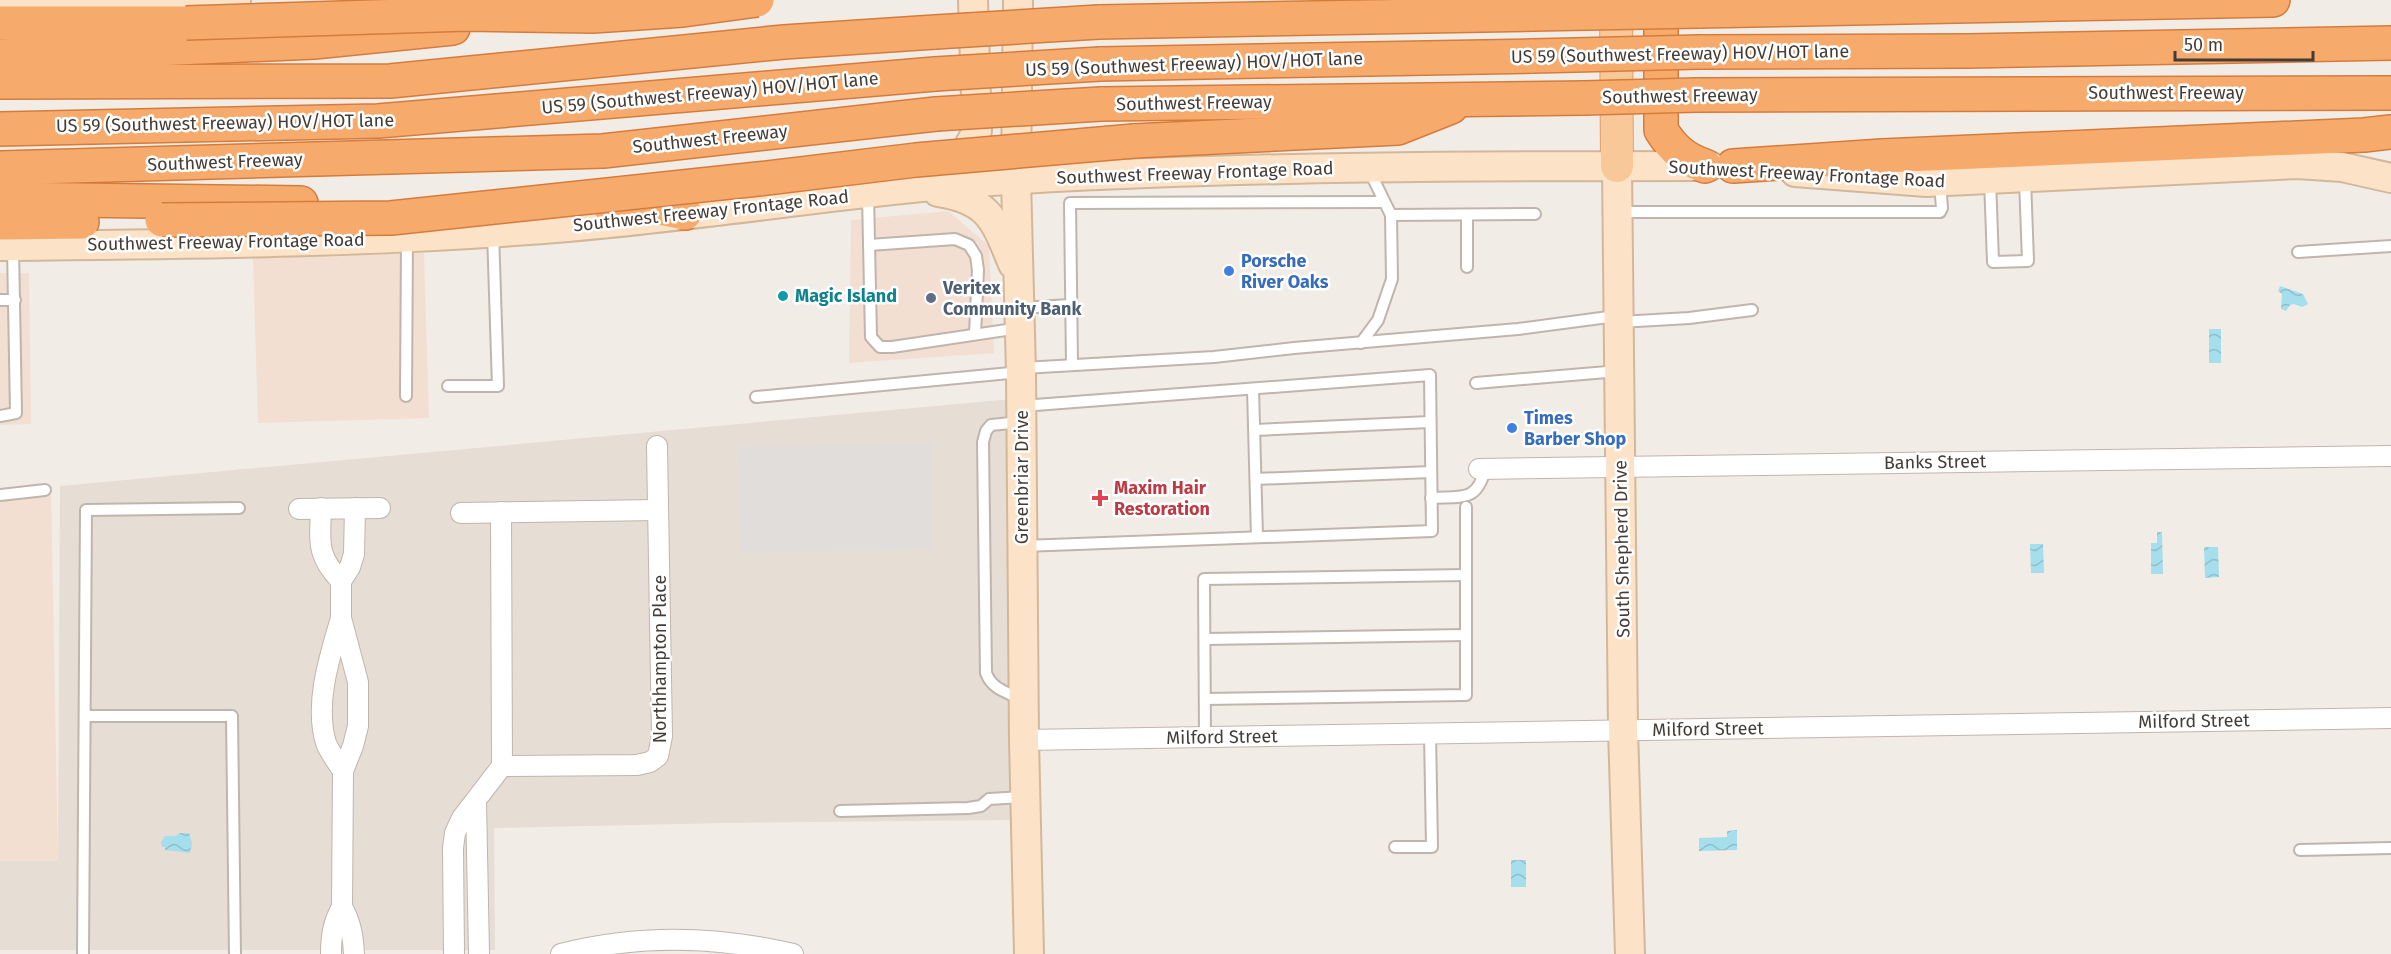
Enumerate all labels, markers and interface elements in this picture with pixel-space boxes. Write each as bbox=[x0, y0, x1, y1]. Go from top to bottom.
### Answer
scale bar bbox=[2175, 24, 2313, 62]
text: 50 m bbox=[2184, 34, 2223, 56]
street label: US 59 (Southwest Freeway) HOV/HOT lane bbox=[1511, 40, 1849, 68]
street label: US 59 (Southwest Freeway) HOV/HOT lane bbox=[1025, 47, 1363, 81]
street label: US 59 (Southwest Freeway) HOV/HOT lane bbox=[541, 67, 879, 119]
street label: Southwest Freeway bbox=[2088, 82, 2244, 104]
street label: Southwest Freeway bbox=[1602, 84, 1758, 108]
street label: Southwest Freeway bbox=[1116, 91, 1272, 115]
street label: US 59 (Southwest Freeway) HOV/HOT lane bbox=[56, 109, 394, 137]
street label: Southwest Freeway bbox=[632, 120, 789, 158]
street label: Southwest Freeway bbox=[147, 148, 303, 176]
street label: Southwest Freeway Frontage Road bbox=[1668, 156, 1946, 192]
street label: Southwest Freeway Frontage Road bbox=[1056, 157, 1334, 189]
street label: Southwest Freeway Frontage Road bbox=[572, 186, 850, 236]
street label: Southwest Freeway Frontage Road bbox=[87, 229, 365, 255]
place label: Porsche River Oaks bbox=[1241, 250, 1329, 293]
marker: Porsche River Oaks bbox=[1222, 264, 1236, 278]
place label: Veritex Community Bank bbox=[942, 277, 1082, 320]
place label: Magic Island bbox=[795, 285, 897, 307]
marker: Magic Island bbox=[776, 289, 790, 303]
marker: Veritex Community Bank bbox=[924, 291, 938, 305]
place label: Times Barber Shop bbox=[1524, 407, 1627, 450]
street label: Greenbriar Drive bbox=[1011, 410, 1033, 544]
marker: Times Barber Shop bbox=[1505, 421, 1519, 435]
street label: Banks Street bbox=[1884, 450, 1987, 474]
street label: South Shepherd Drive bbox=[1609, 460, 1635, 638]
place label: Maxim Hair Restoration bbox=[1114, 477, 1210, 520]
marker: Maxim Hair Restoration bbox=[1091, 489, 1109, 507]
street label: Northhampton Place bbox=[649, 575, 671, 743]
street label: Milford Street bbox=[2138, 709, 2250, 733]
street label: Milford Street bbox=[1652, 717, 1764, 741]
street label: Milford Street bbox=[1166, 725, 1278, 749]

